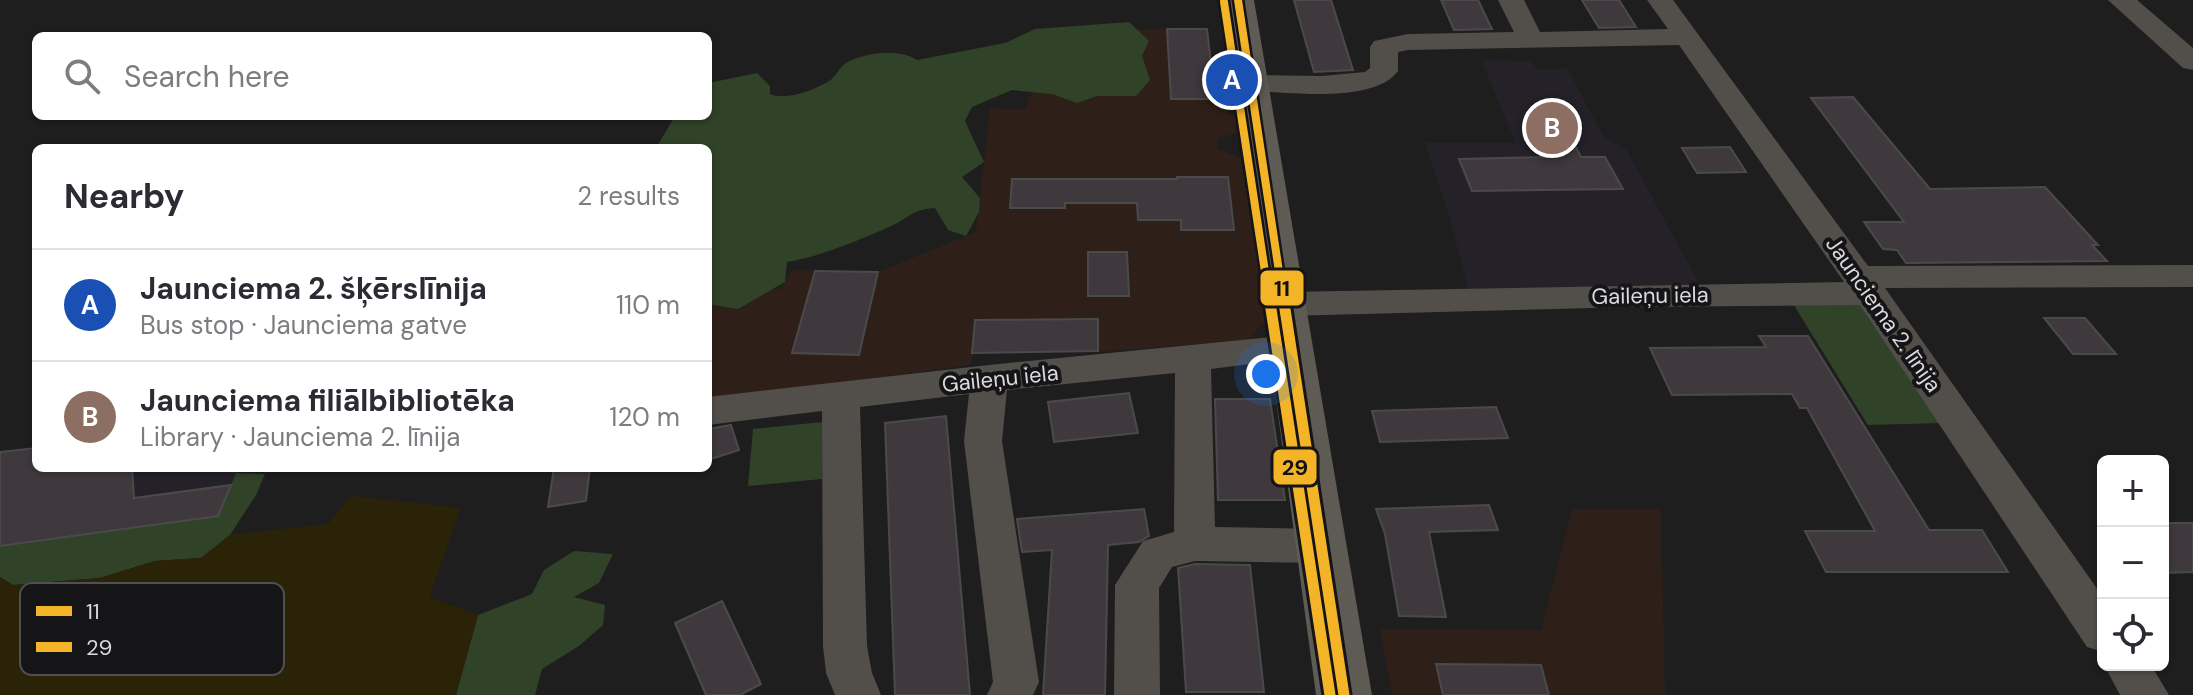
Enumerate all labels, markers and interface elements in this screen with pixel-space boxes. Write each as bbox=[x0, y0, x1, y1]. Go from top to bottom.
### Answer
search box bbox=[32, 32, 712, 120]
pin: A bbox=[1206, 50, 1258, 110]
icon: search bbox=[60, 54, 104, 98]
text: Search here bbox=[124, 57, 290, 96]
pin: B bbox=[1526, 98, 1578, 158]
text: Nearby bbox=[64, 174, 184, 219]
text: 2 results bbox=[577, 179, 680, 213]
street label: Jaunciema 2. līnija bbox=[1819, 231, 1948, 398]
text: Jaunciema 2. šķērslīnija bbox=[140, 269, 487, 308]
line badge: 11 bbox=[1259, 269, 1305, 307]
text: 11 bbox=[1274, 274, 1290, 303]
street label: Gaileņu iela bbox=[1591, 280, 1709, 311]
text: A bbox=[81, 288, 99, 322]
text: 110 m bbox=[616, 288, 680, 322]
text: Bus stop · Jaunciema gatve bbox=[140, 308, 467, 342]
your location bbox=[1246, 354, 1286, 394]
street label: Gaileņu iela bbox=[940, 358, 1060, 399]
text: Jaunciema filiālbibliotēka bbox=[140, 381, 515, 420]
text: B bbox=[82, 400, 98, 434]
text: 120 m bbox=[609, 400, 680, 434]
text: Library · Jaunciema 2. līnija bbox=[140, 420, 460, 454]
line badge: 29 bbox=[1272, 448, 1318, 486]
text: 29 bbox=[1282, 453, 1308, 482]
map controls bbox=[2097, 455, 2169, 671]
button: + bbox=[2097, 455, 2169, 527]
button: − bbox=[2097, 527, 2169, 599]
legend bbox=[20, 583, 284, 675]
text: 11 bbox=[86, 597, 100, 626]
button: locate bbox=[2097, 599, 2169, 671]
text: 29 bbox=[86, 633, 112, 662]

